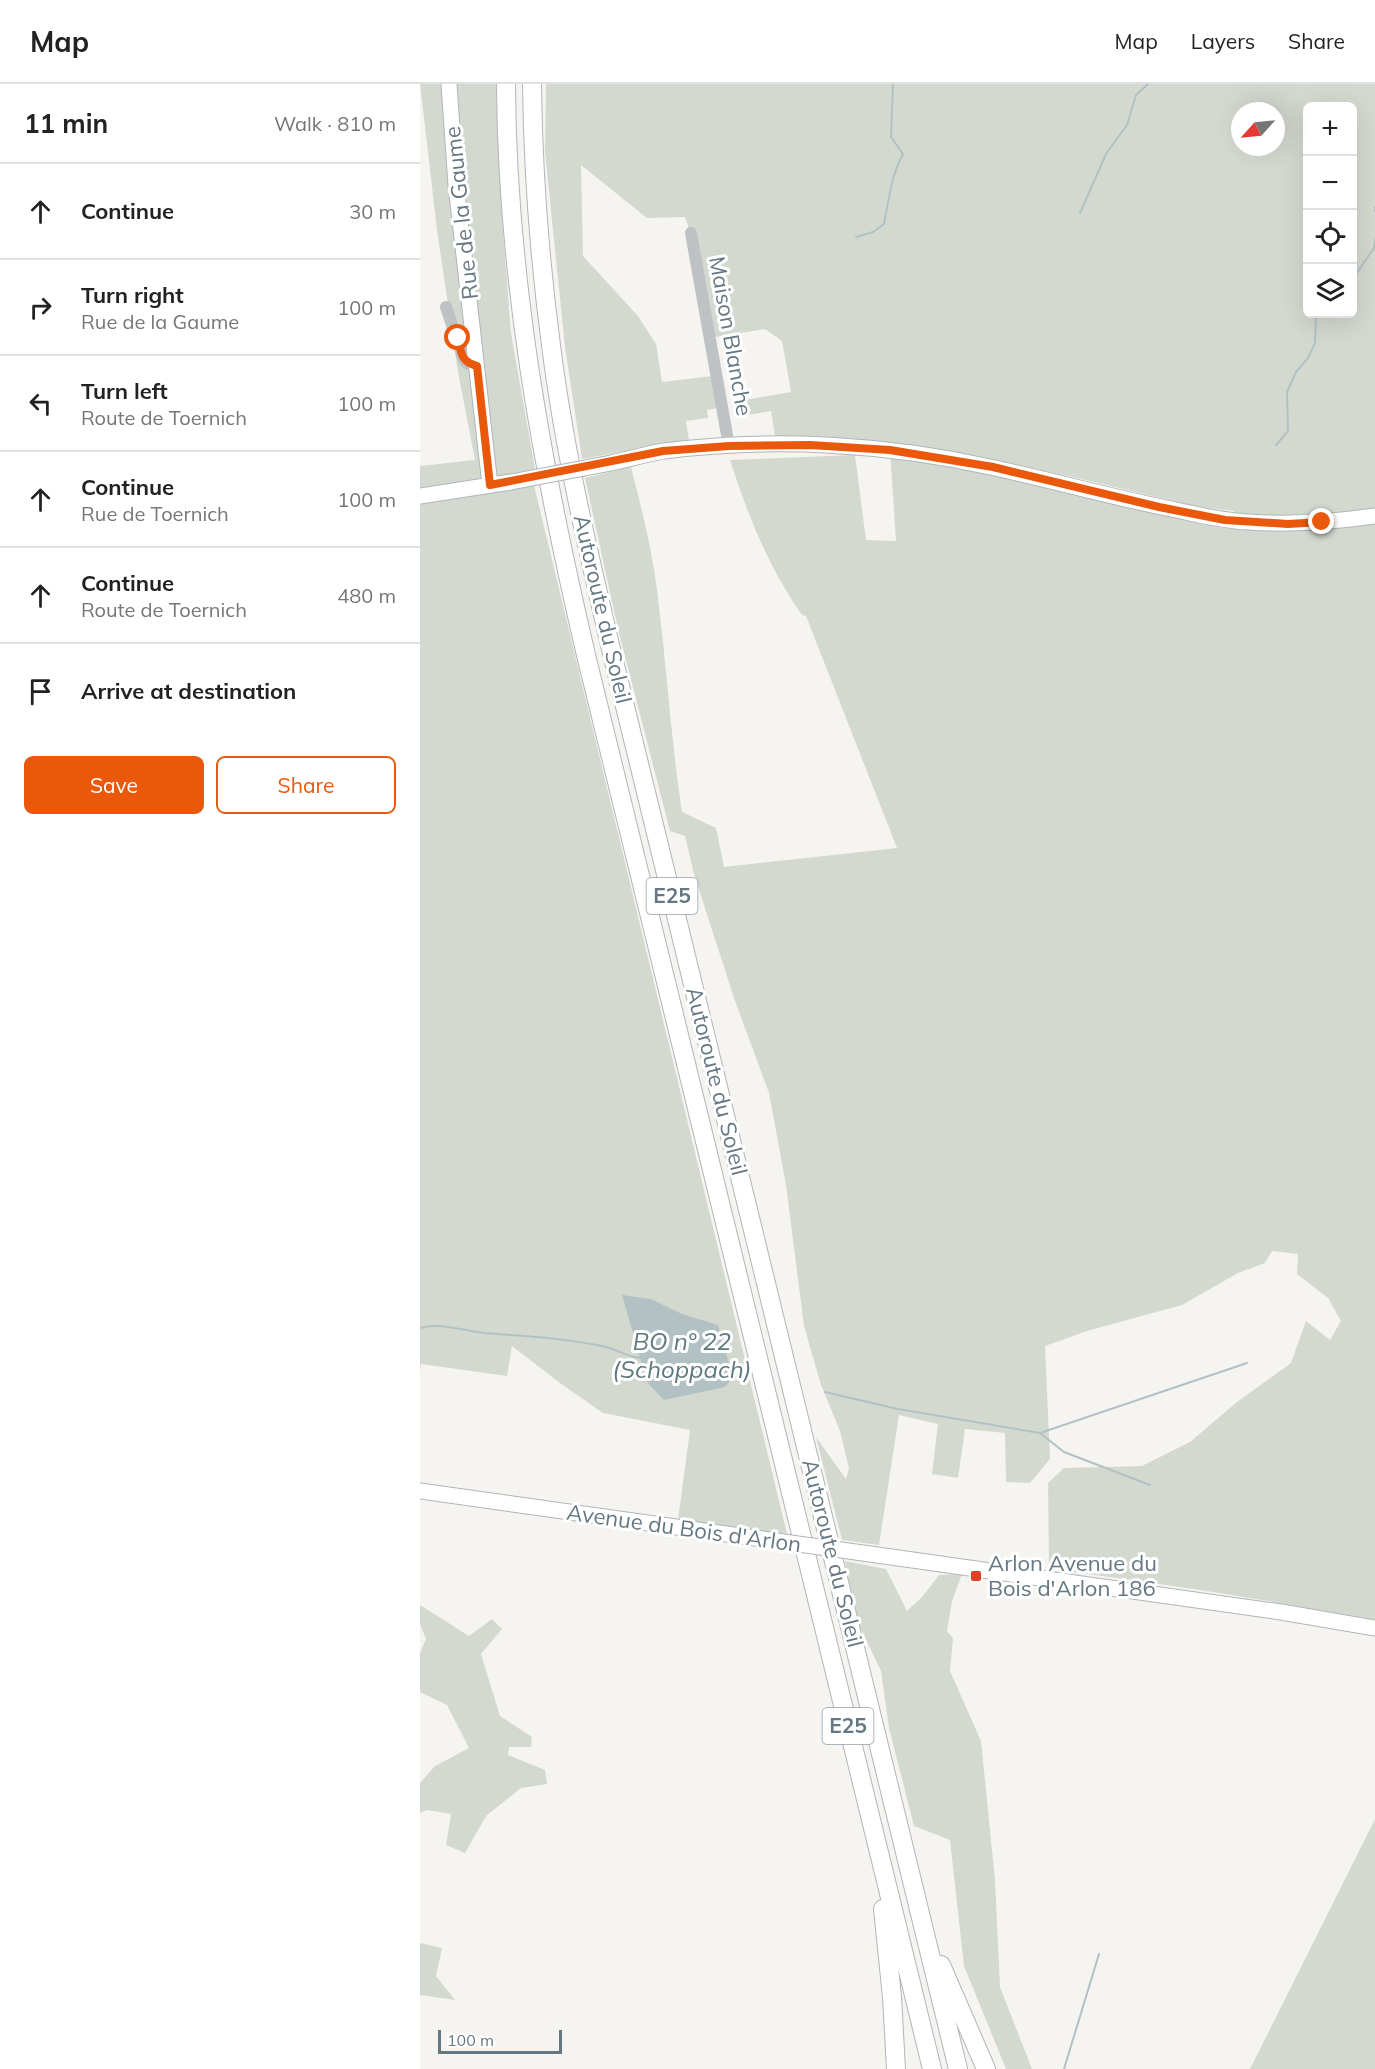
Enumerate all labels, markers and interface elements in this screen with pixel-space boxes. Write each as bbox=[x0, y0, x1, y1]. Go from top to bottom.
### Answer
text: Map bbox=[30, 24, 89, 59]
text: Map bbox=[1115, 28, 1158, 54]
text: Layers bbox=[1191, 28, 1255, 54]
text: Share bbox=[1288, 28, 1345, 54]
north arrow bbox=[1231, 102, 1285, 156]
map controls bbox=[1303, 102, 1357, 318]
button: + bbox=[1303, 102, 1357, 156]
text: 11 min bbox=[24, 107, 108, 140]
text: Walk · 810 m bbox=[274, 111, 396, 136]
street label: Rue de la Gaume bbox=[438, 125, 484, 301]
button: − bbox=[1303, 156, 1357, 210]
icon: ahead bbox=[24, 195, 57, 228]
text: Continue bbox=[81, 197, 174, 225]
text: 30 m bbox=[349, 199, 396, 224]
button: locate bbox=[1303, 210, 1357, 264]
street label: Maison Blanche bbox=[703, 254, 759, 418]
button: layers bbox=[1303, 264, 1357, 318]
text: Turn right bbox=[81, 281, 184, 309]
icon: right bbox=[24, 291, 57, 324]
text: 100 m bbox=[337, 295, 396, 320]
text: Rue de la Gaume bbox=[81, 309, 239, 334]
route start bbox=[444, 324, 470, 350]
text: Turn left bbox=[81, 377, 168, 405]
icon: left bbox=[24, 387, 57, 420]
text: 100 m bbox=[337, 391, 396, 416]
text: Route de Toernich bbox=[81, 405, 247, 430]
text: Continue bbox=[81, 473, 174, 501]
icon: ahead bbox=[24, 483, 57, 516]
text: 100 m bbox=[337, 487, 396, 512]
text: Rue de Toernich bbox=[81, 501, 229, 526]
route end bbox=[1308, 508, 1334, 534]
street label: Autoroute du Soleil bbox=[568, 512, 638, 706]
text: Continue bbox=[81, 569, 174, 597]
icon: ahead bbox=[24, 579, 57, 612]
text: 480 m bbox=[337, 583, 396, 608]
text: Route de Toernich bbox=[81, 597, 247, 622]
icon: arrive bbox=[24, 675, 57, 708]
text: Arrive at destination bbox=[81, 677, 296, 705]
button: Save bbox=[24, 756, 204, 814]
button: Share bbox=[216, 756, 396, 814]
road number: E25 bbox=[646, 878, 698, 914]
street label: Autoroute du Soleil bbox=[680, 984, 754, 1178]
water label: BO n° 22 (Schoppach) bbox=[612, 1326, 752, 1384]
street label: Autoroute du Soleil bbox=[796, 1456, 870, 1650]
street label: Avenue du Bois d'Arlon bbox=[565, 1498, 803, 1558]
place label: Arlon Avenue du Bois d'Arlon 186 bbox=[988, 1549, 1157, 1602]
marker: Arlon Avenue du Bois d'Arlon 186 bbox=[969, 1569, 983, 1583]
road number: E25 bbox=[822, 1708, 874, 1744]
scale bar bbox=[438, 2027, 562, 2054]
text: 100 m bbox=[447, 2030, 494, 2050]

